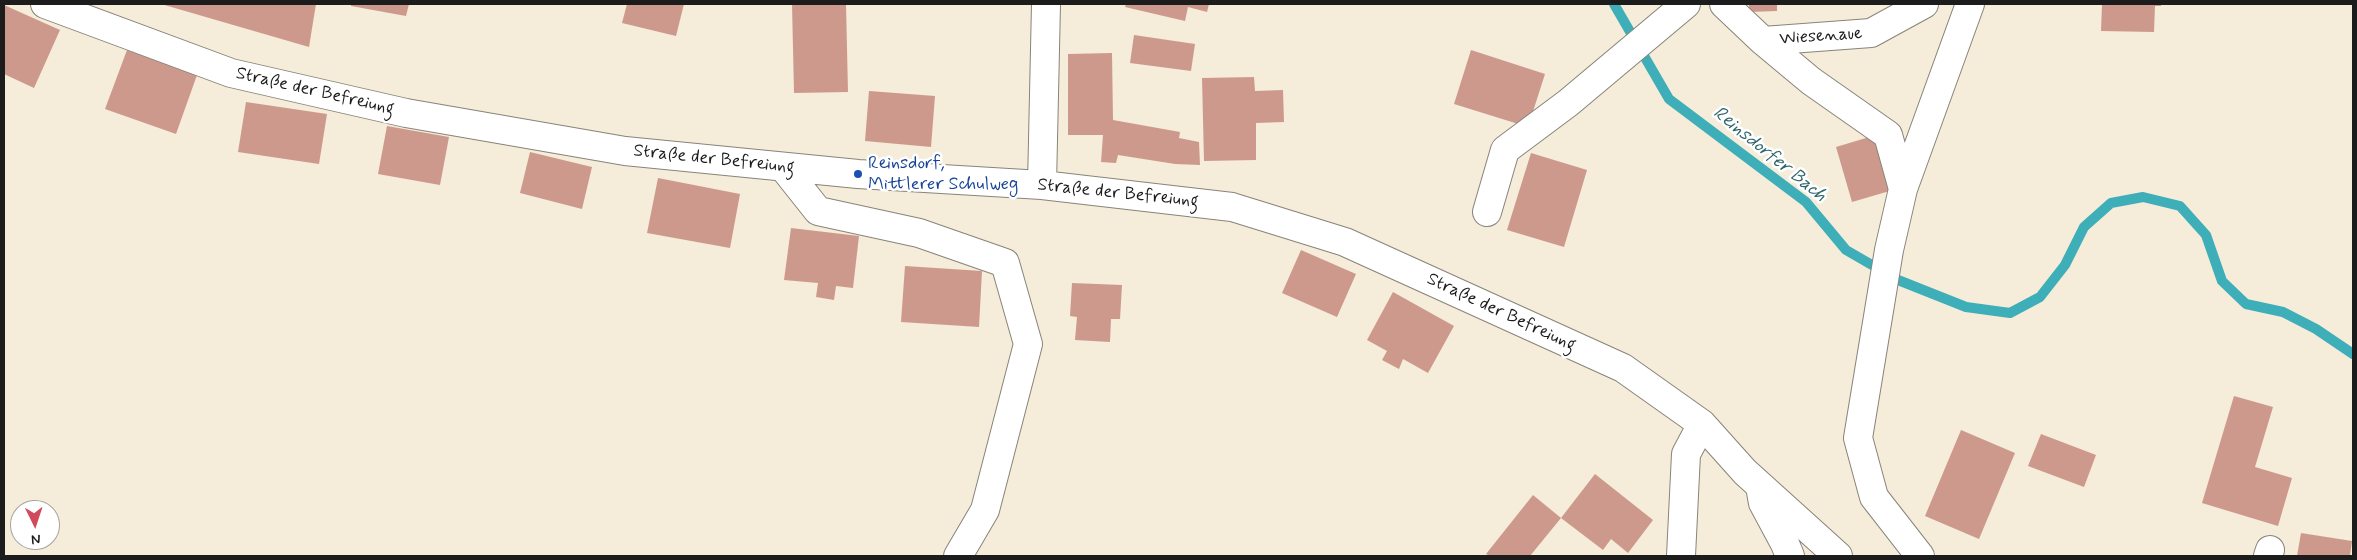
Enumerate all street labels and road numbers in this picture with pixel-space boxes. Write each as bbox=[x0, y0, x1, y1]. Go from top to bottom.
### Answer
street label: Wiesenaue bbox=[1779, 23, 1863, 51]
street label: Straße der Befreiung bbox=[234, 63, 396, 121]
street label: Straße der Befreiung bbox=[632, 141, 796, 179]
street label: Straße der Befreiung bbox=[1036, 175, 1200, 213]
street label: Straße der Befreiung bbox=[1423, 269, 1579, 357]

